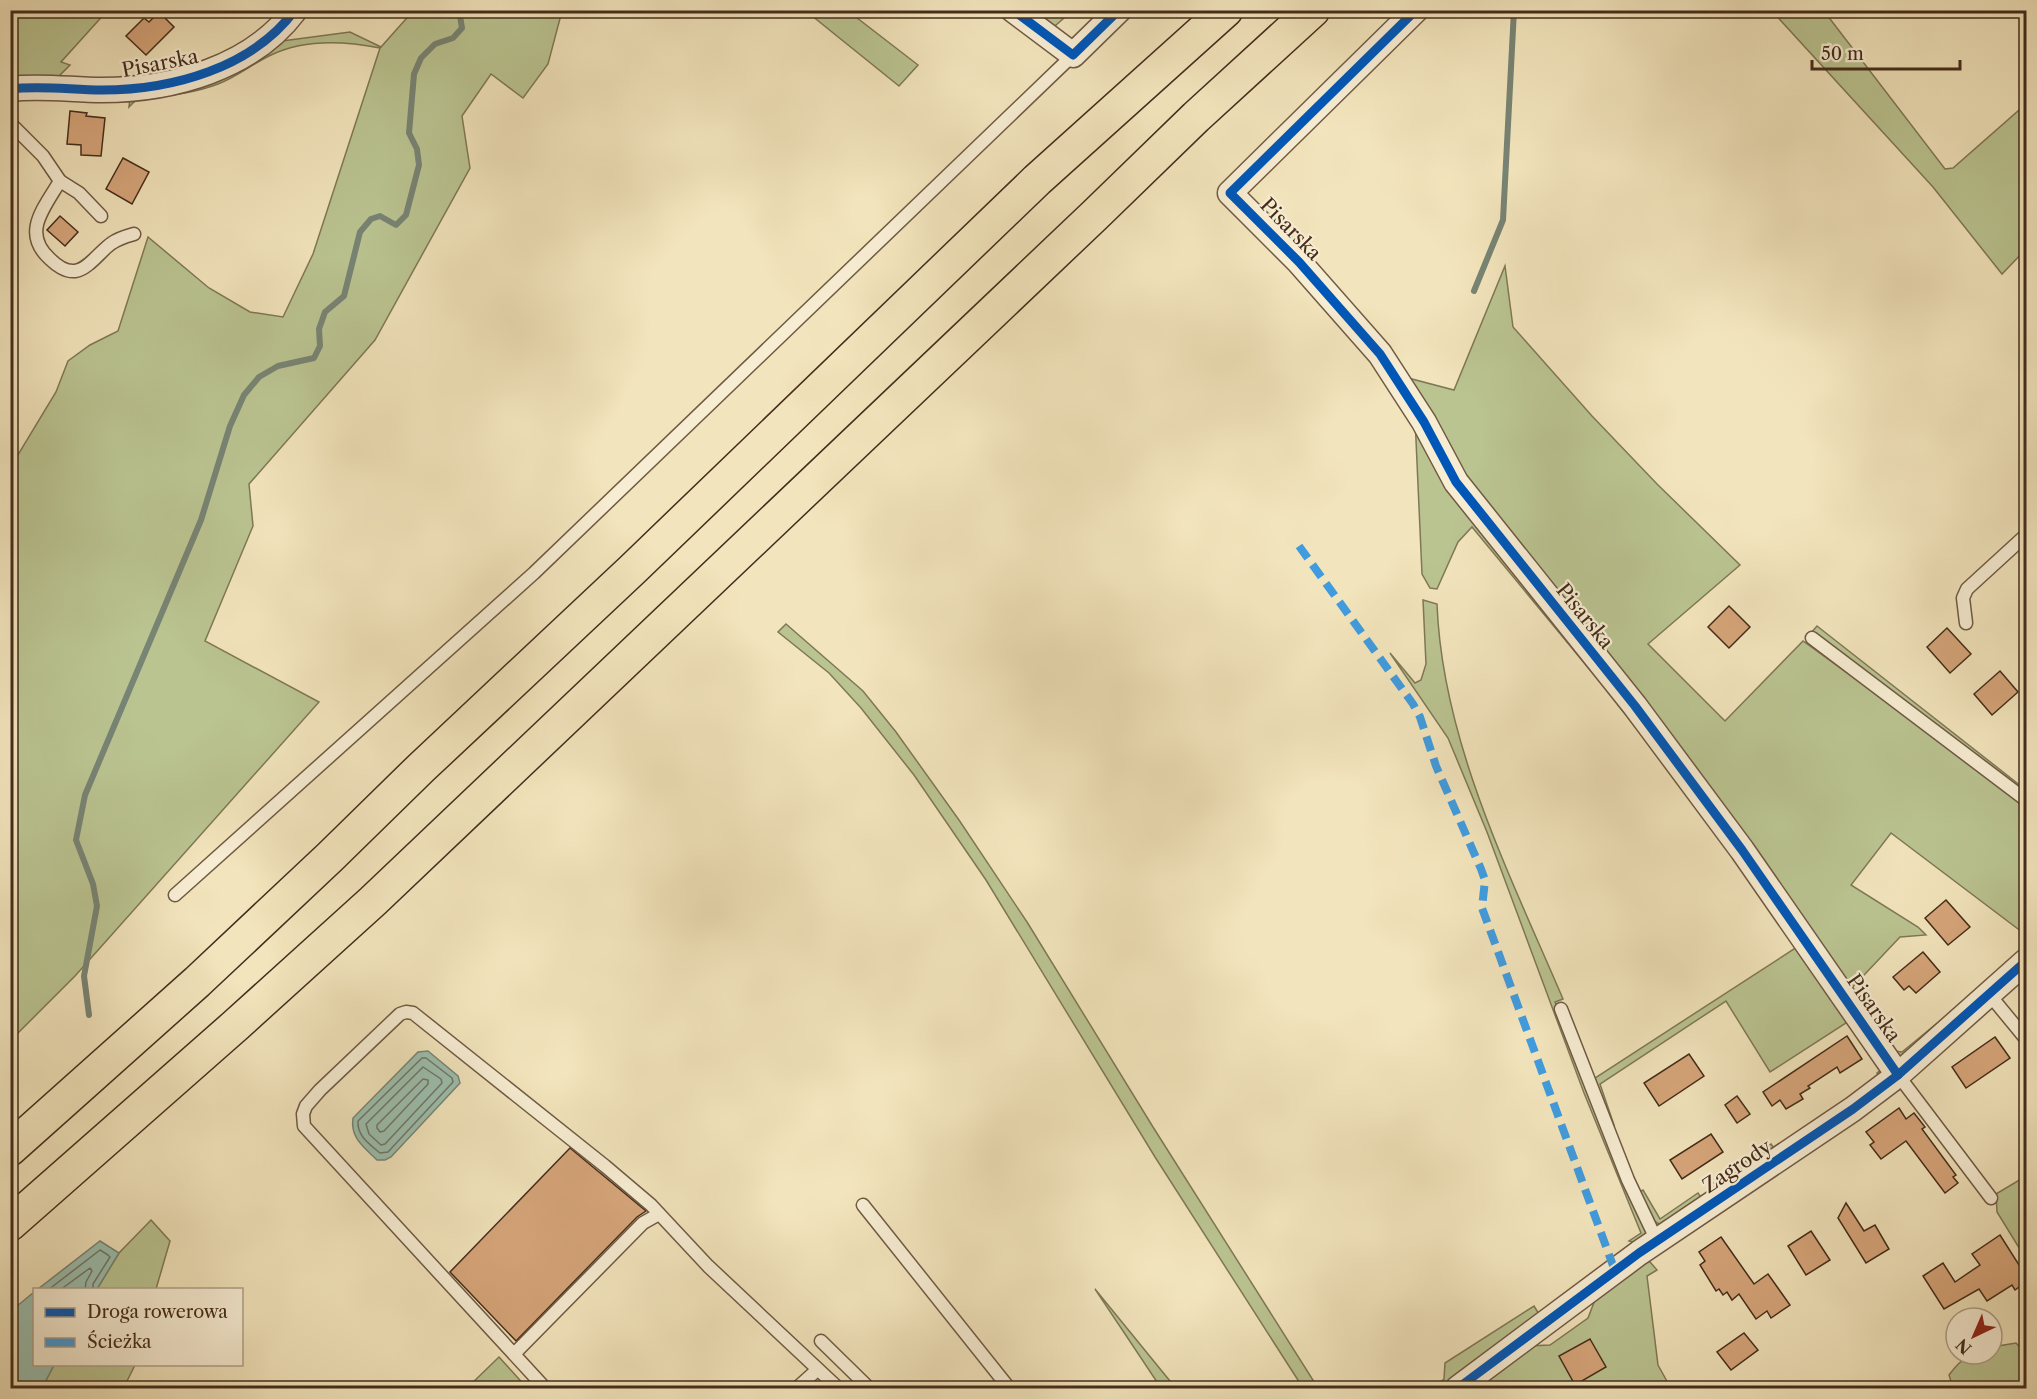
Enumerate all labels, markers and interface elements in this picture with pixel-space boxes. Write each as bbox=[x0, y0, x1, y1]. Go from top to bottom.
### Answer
scale bar bbox=[1812, 33, 1960, 71]
text: 50 m bbox=[1821, 43, 1864, 65]
street label: Pisarska bbox=[120, 44, 201, 82]
street label: Pisarska bbox=[1255, 193, 1327, 265]
street label: Pisarska bbox=[1551, 578, 1619, 654]
street label: Pisarska bbox=[1842, 969, 1906, 1047]
street label: Zagrody bbox=[1698, 1134, 1777, 1198]
legend bbox=[33, 1288, 243, 1366]
text: Droga rowerowa bbox=[87, 1301, 228, 1323]
north arrow bbox=[1944, 1306, 2004, 1366]
text: Ścieżka bbox=[87, 1330, 152, 1353]
text: N bbox=[1952, 1335, 1976, 1359]

